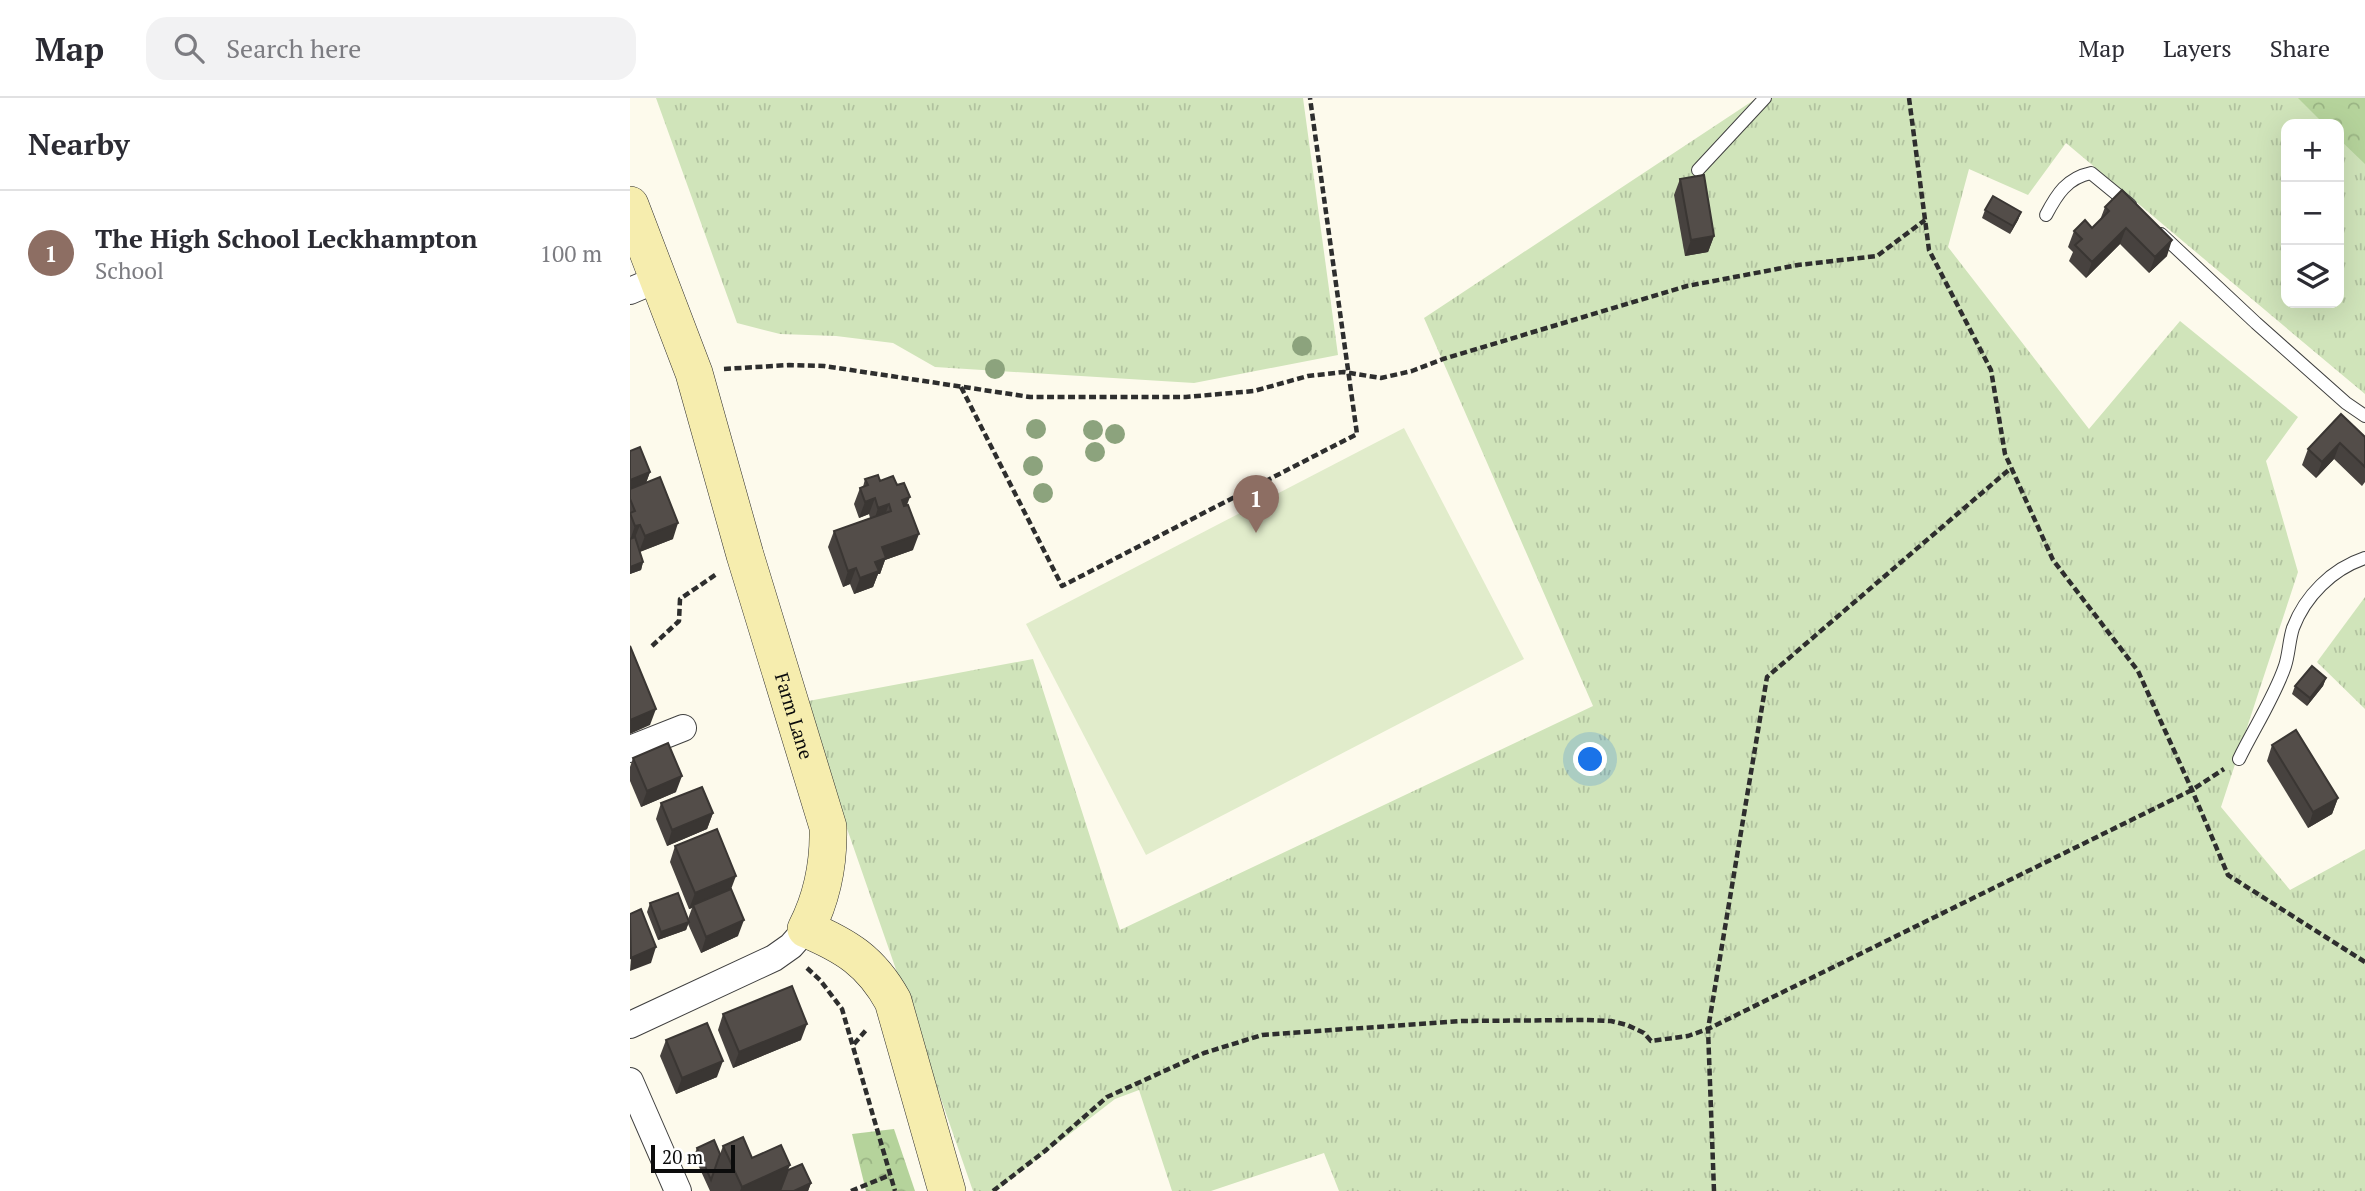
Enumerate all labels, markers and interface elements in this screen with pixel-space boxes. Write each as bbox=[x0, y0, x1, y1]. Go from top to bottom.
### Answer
search box bbox=[146, 17, 636, 80]
text: Map bbox=[35, 27, 104, 70]
icon: search bbox=[170, 29, 208, 67]
text: Search here bbox=[226, 31, 361, 65]
text: Map bbox=[2078, 32, 2125, 64]
text: Layers bbox=[2163, 32, 2232, 64]
text: Share bbox=[2270, 32, 2330, 64]
map controls bbox=[2281, 119, 2344, 308]
button: + bbox=[2281, 119, 2344, 182]
text: Nearby bbox=[28, 124, 130, 164]
button: − bbox=[2281, 182, 2344, 245]
text: The High School Leckhampton bbox=[95, 221, 477, 255]
text: 1 bbox=[45, 238, 58, 269]
text: 100 m bbox=[540, 238, 602, 269]
button: layers bbox=[2281, 245, 2344, 308]
text: School bbox=[95, 255, 164, 286]
pin: 1 bbox=[1233, 475, 1279, 533]
street label: Farm Lane bbox=[770, 669, 820, 762]
your location bbox=[1573, 742, 1607, 776]
scale bar bbox=[651, 1142, 735, 1174]
text: 20 m bbox=[662, 1144, 703, 1169]

